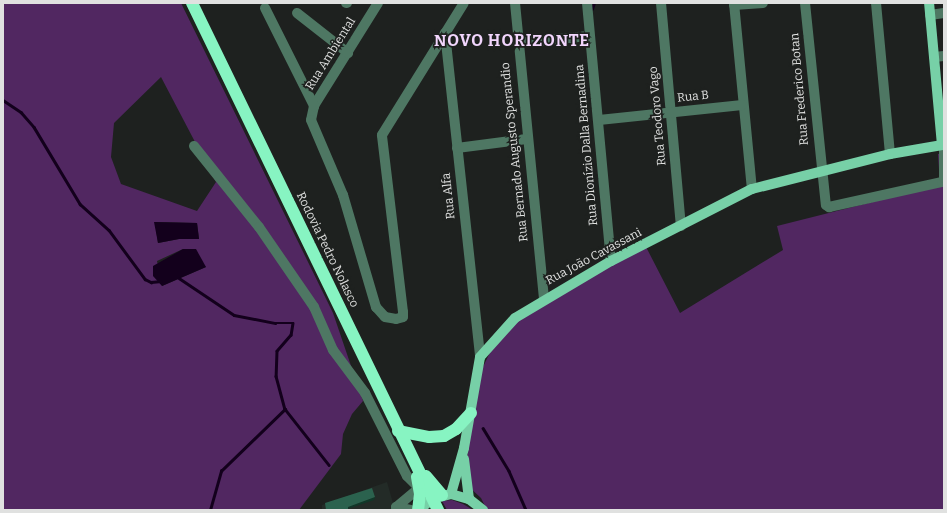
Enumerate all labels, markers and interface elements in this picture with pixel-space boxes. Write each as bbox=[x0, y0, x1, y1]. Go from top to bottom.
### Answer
street label: Rua Ambiental bbox=[303, 15, 359, 93]
district label: NOVO HORIZONTE bbox=[434, 31, 590, 51]
street label: Rua Frederico Botan bbox=[788, 32, 812, 146]
street label: Rua Bernado Augusto Sperandio bbox=[498, 62, 532, 242]
street label: Rua Dionízio Dalla Bernadina bbox=[573, 64, 601, 226]
street label: Rua Teodoro Vago bbox=[646, 66, 670, 166]
street label: Rua B bbox=[676, 88, 710, 106]
street label: Rua Alfa bbox=[439, 172, 459, 220]
street label: Rodovia Pedro Nolasco bbox=[293, 190, 361, 310]
street label: Rua João Cavassani bbox=[544, 226, 644, 288]

